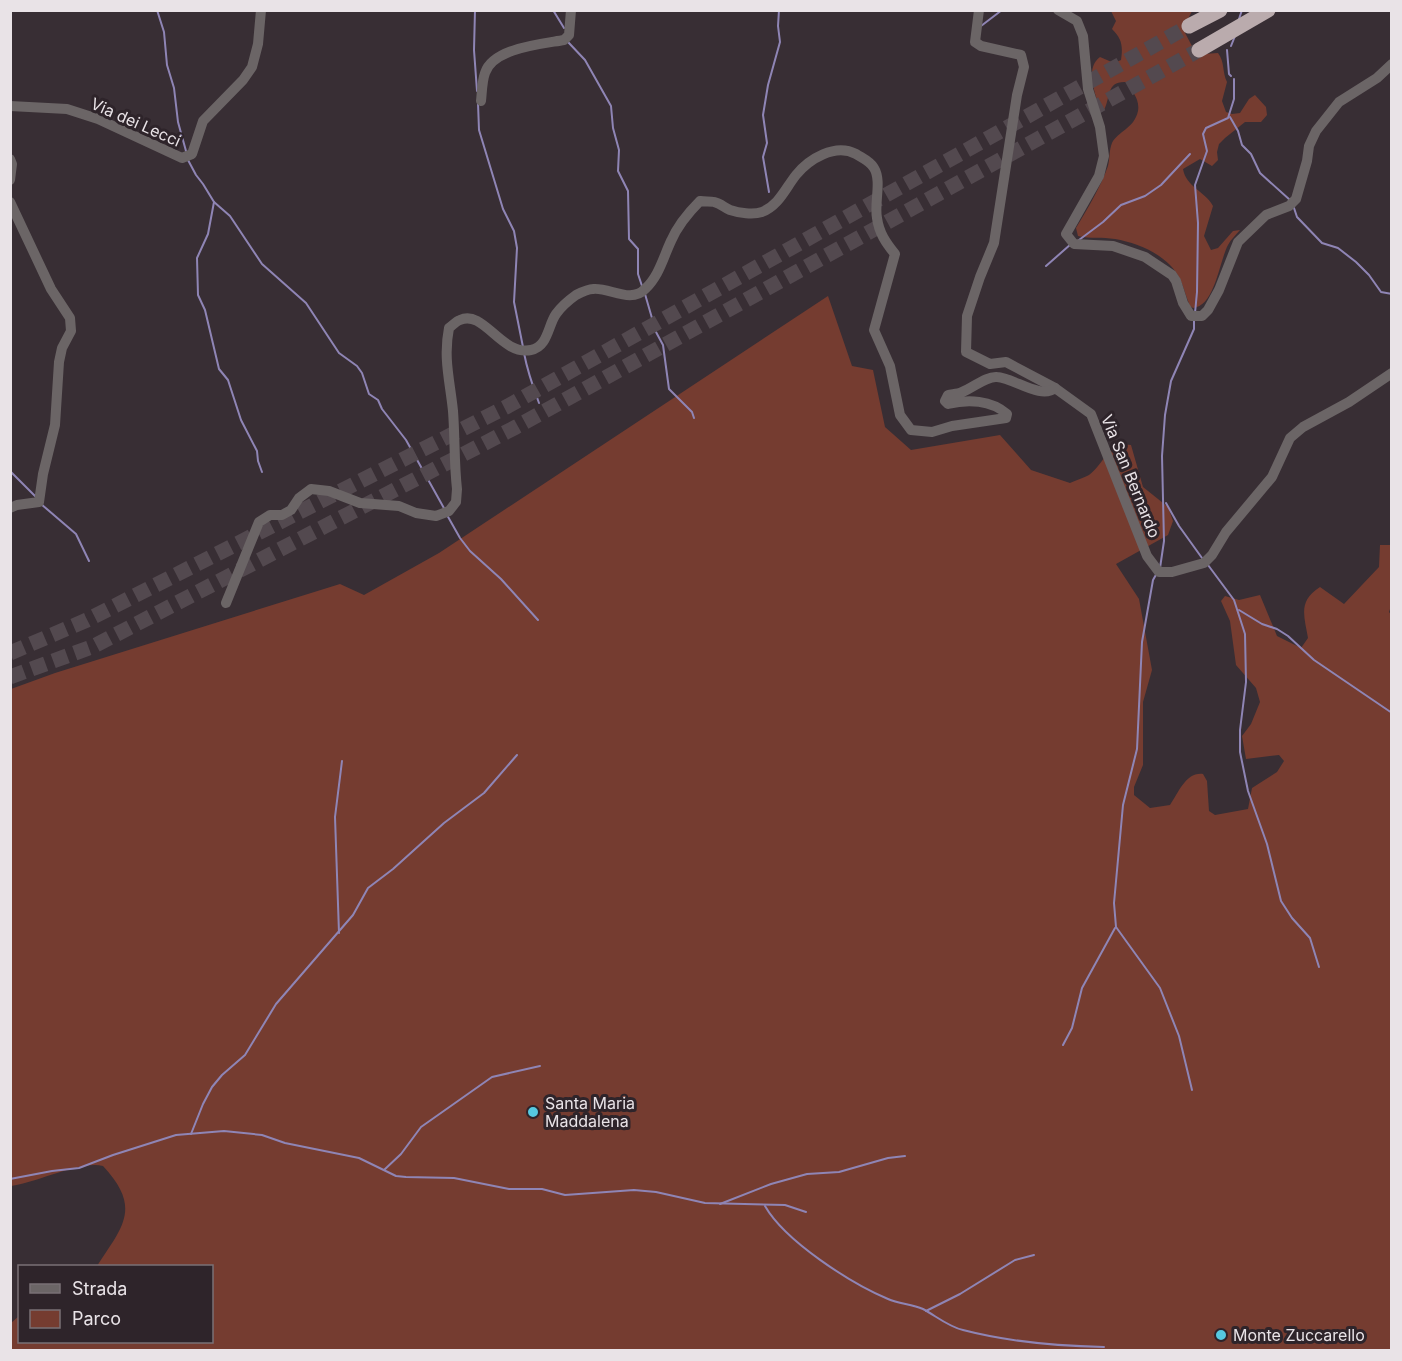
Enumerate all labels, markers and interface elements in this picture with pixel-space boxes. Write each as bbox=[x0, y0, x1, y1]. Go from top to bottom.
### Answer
street label: Via dei Lecci bbox=[88, 93, 184, 151]
street label: Via San Bernardo bbox=[1097, 411, 1165, 541]
place label: Santa Maria Maddalena bbox=[545, 1093, 635, 1131]
marker: Santa Maria Maddalena bbox=[526, 1105, 540, 1119]
legend bbox=[18, 1265, 213, 1343]
text: Strada bbox=[72, 1278, 127, 1299]
text: Parco bbox=[72, 1308, 121, 1329]
place label: Monte Zuccarello bbox=[1233, 1325, 1365, 1345]
marker: Monte Zuccarello bbox=[1214, 1328, 1228, 1342]

